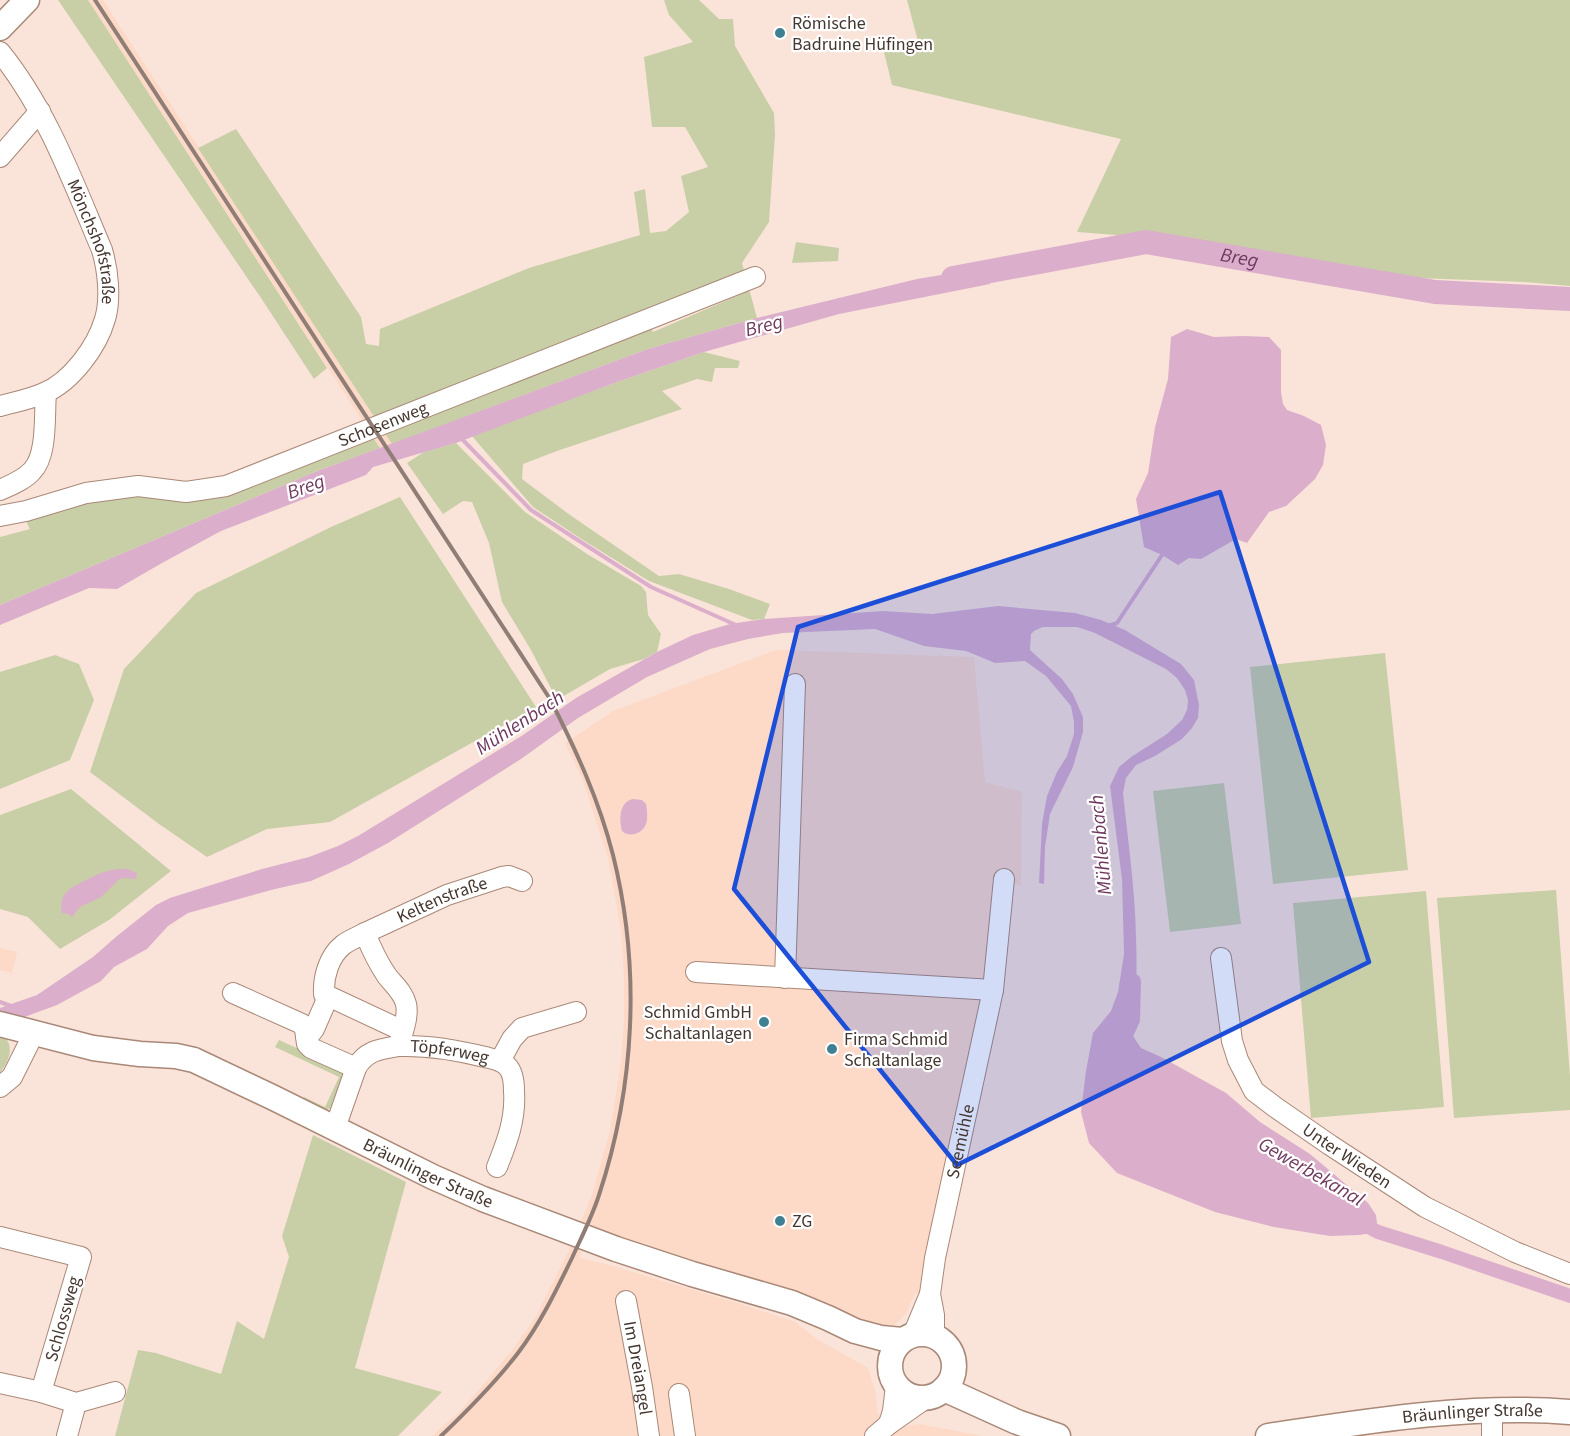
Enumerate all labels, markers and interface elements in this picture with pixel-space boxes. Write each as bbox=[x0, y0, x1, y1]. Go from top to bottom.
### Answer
place label: Römische Badruine Hüfingen bbox=[792, 11, 933, 57]
marker: Römische Badruine Hüfingen bbox=[773, 26, 787, 40]
street label: Mönchshofstraße bbox=[61, 175, 121, 305]
water label: Breg bbox=[1218, 241, 1261, 275]
water label: Breg bbox=[742, 308, 786, 344]
street label: Schosenweg bbox=[334, 395, 431, 453]
water label: Breg bbox=[283, 467, 329, 507]
water label: Mühlenbach bbox=[470, 684, 570, 762]
water label: Mühlenbach bbox=[1083, 794, 1119, 896]
street label: Keltenstraße bbox=[392, 870, 490, 929]
place label: Schmid GmbH Schaltanlagen bbox=[644, 1000, 752, 1046]
marker: Schmid GmbH Schaltanlagen bbox=[757, 1015, 771, 1029]
place label: Firma Schmid Schaltanlage bbox=[844, 1027, 948, 1073]
street label: Töpferweg bbox=[410, 1033, 492, 1070]
marker: Firma Schmid Schaltanlage bbox=[825, 1042, 839, 1056]
street label: Seemühle bbox=[940, 1102, 980, 1181]
street label: Unter Wieden bbox=[1297, 1117, 1397, 1195]
water label: Gewerbekanal bbox=[1253, 1130, 1369, 1214]
street label: Bräunlinger Straße bbox=[359, 1132, 497, 1214]
place label: ZG bbox=[792, 1209, 812, 1234]
marker: ZG bbox=[773, 1214, 787, 1228]
street label: Schlossweg bbox=[39, 1273, 87, 1365]
street label: Im Dreiangel bbox=[617, 1319, 658, 1417]
street label: Bräunlinger Straße bbox=[1401, 1397, 1543, 1430]

